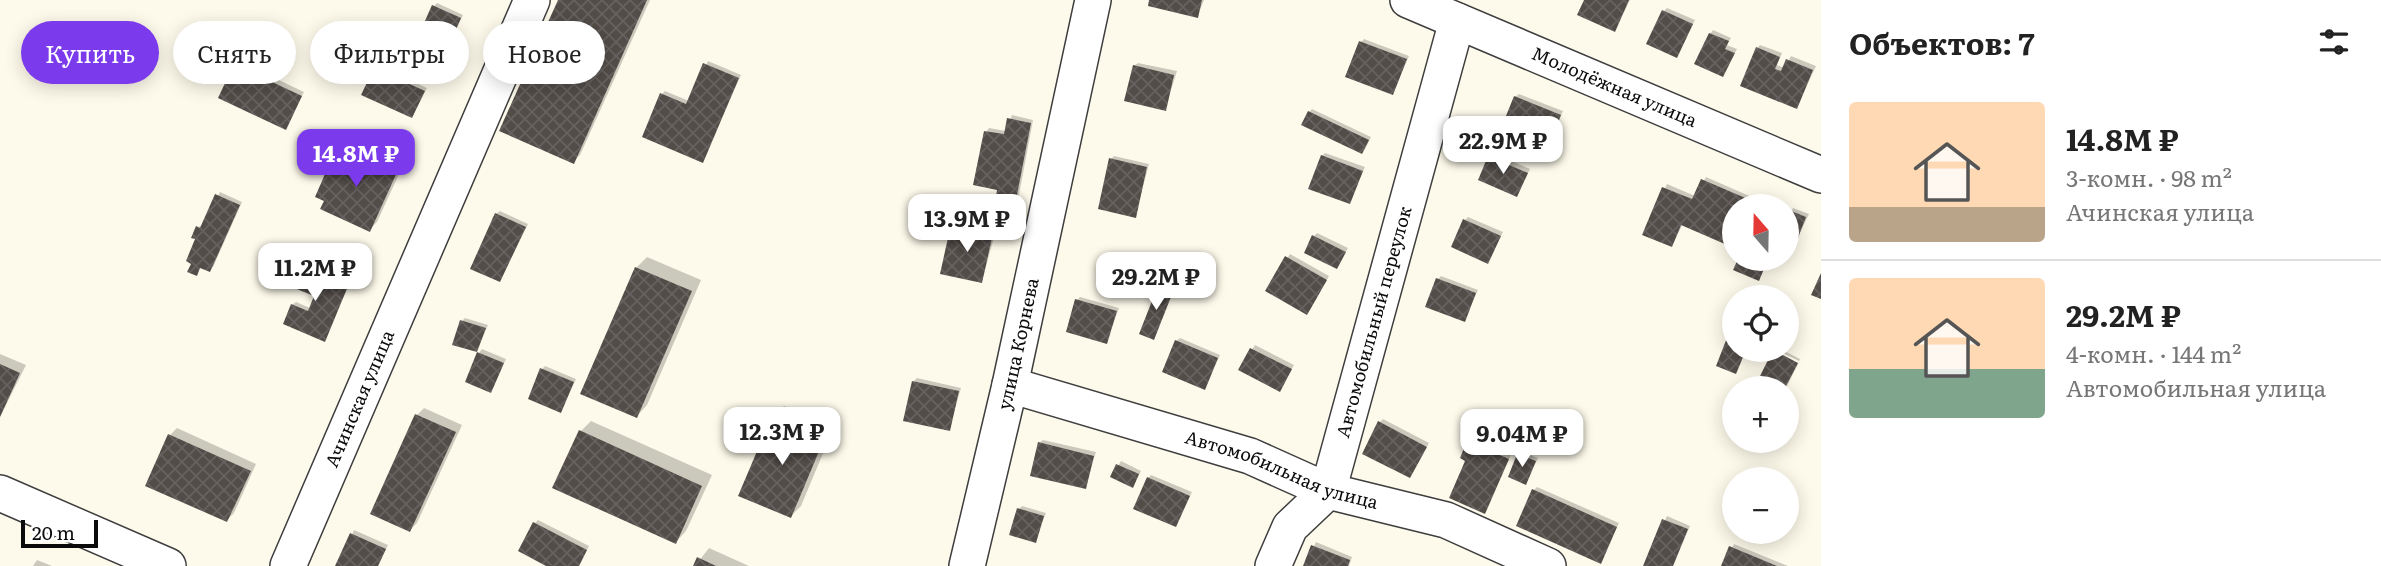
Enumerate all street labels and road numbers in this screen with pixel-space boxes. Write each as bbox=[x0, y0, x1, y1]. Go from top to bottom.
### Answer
street label: Молодёжная улица bbox=[1528, 39, 1702, 133]
street label: Автомобильный переулок bbox=[1328, 202, 1418, 441]
street label: улица Корнева bbox=[990, 275, 1045, 412]
street label: Ачинская улица bbox=[317, 325, 400, 471]
street label: Автомобильная улица bbox=[1182, 423, 1382, 515]

